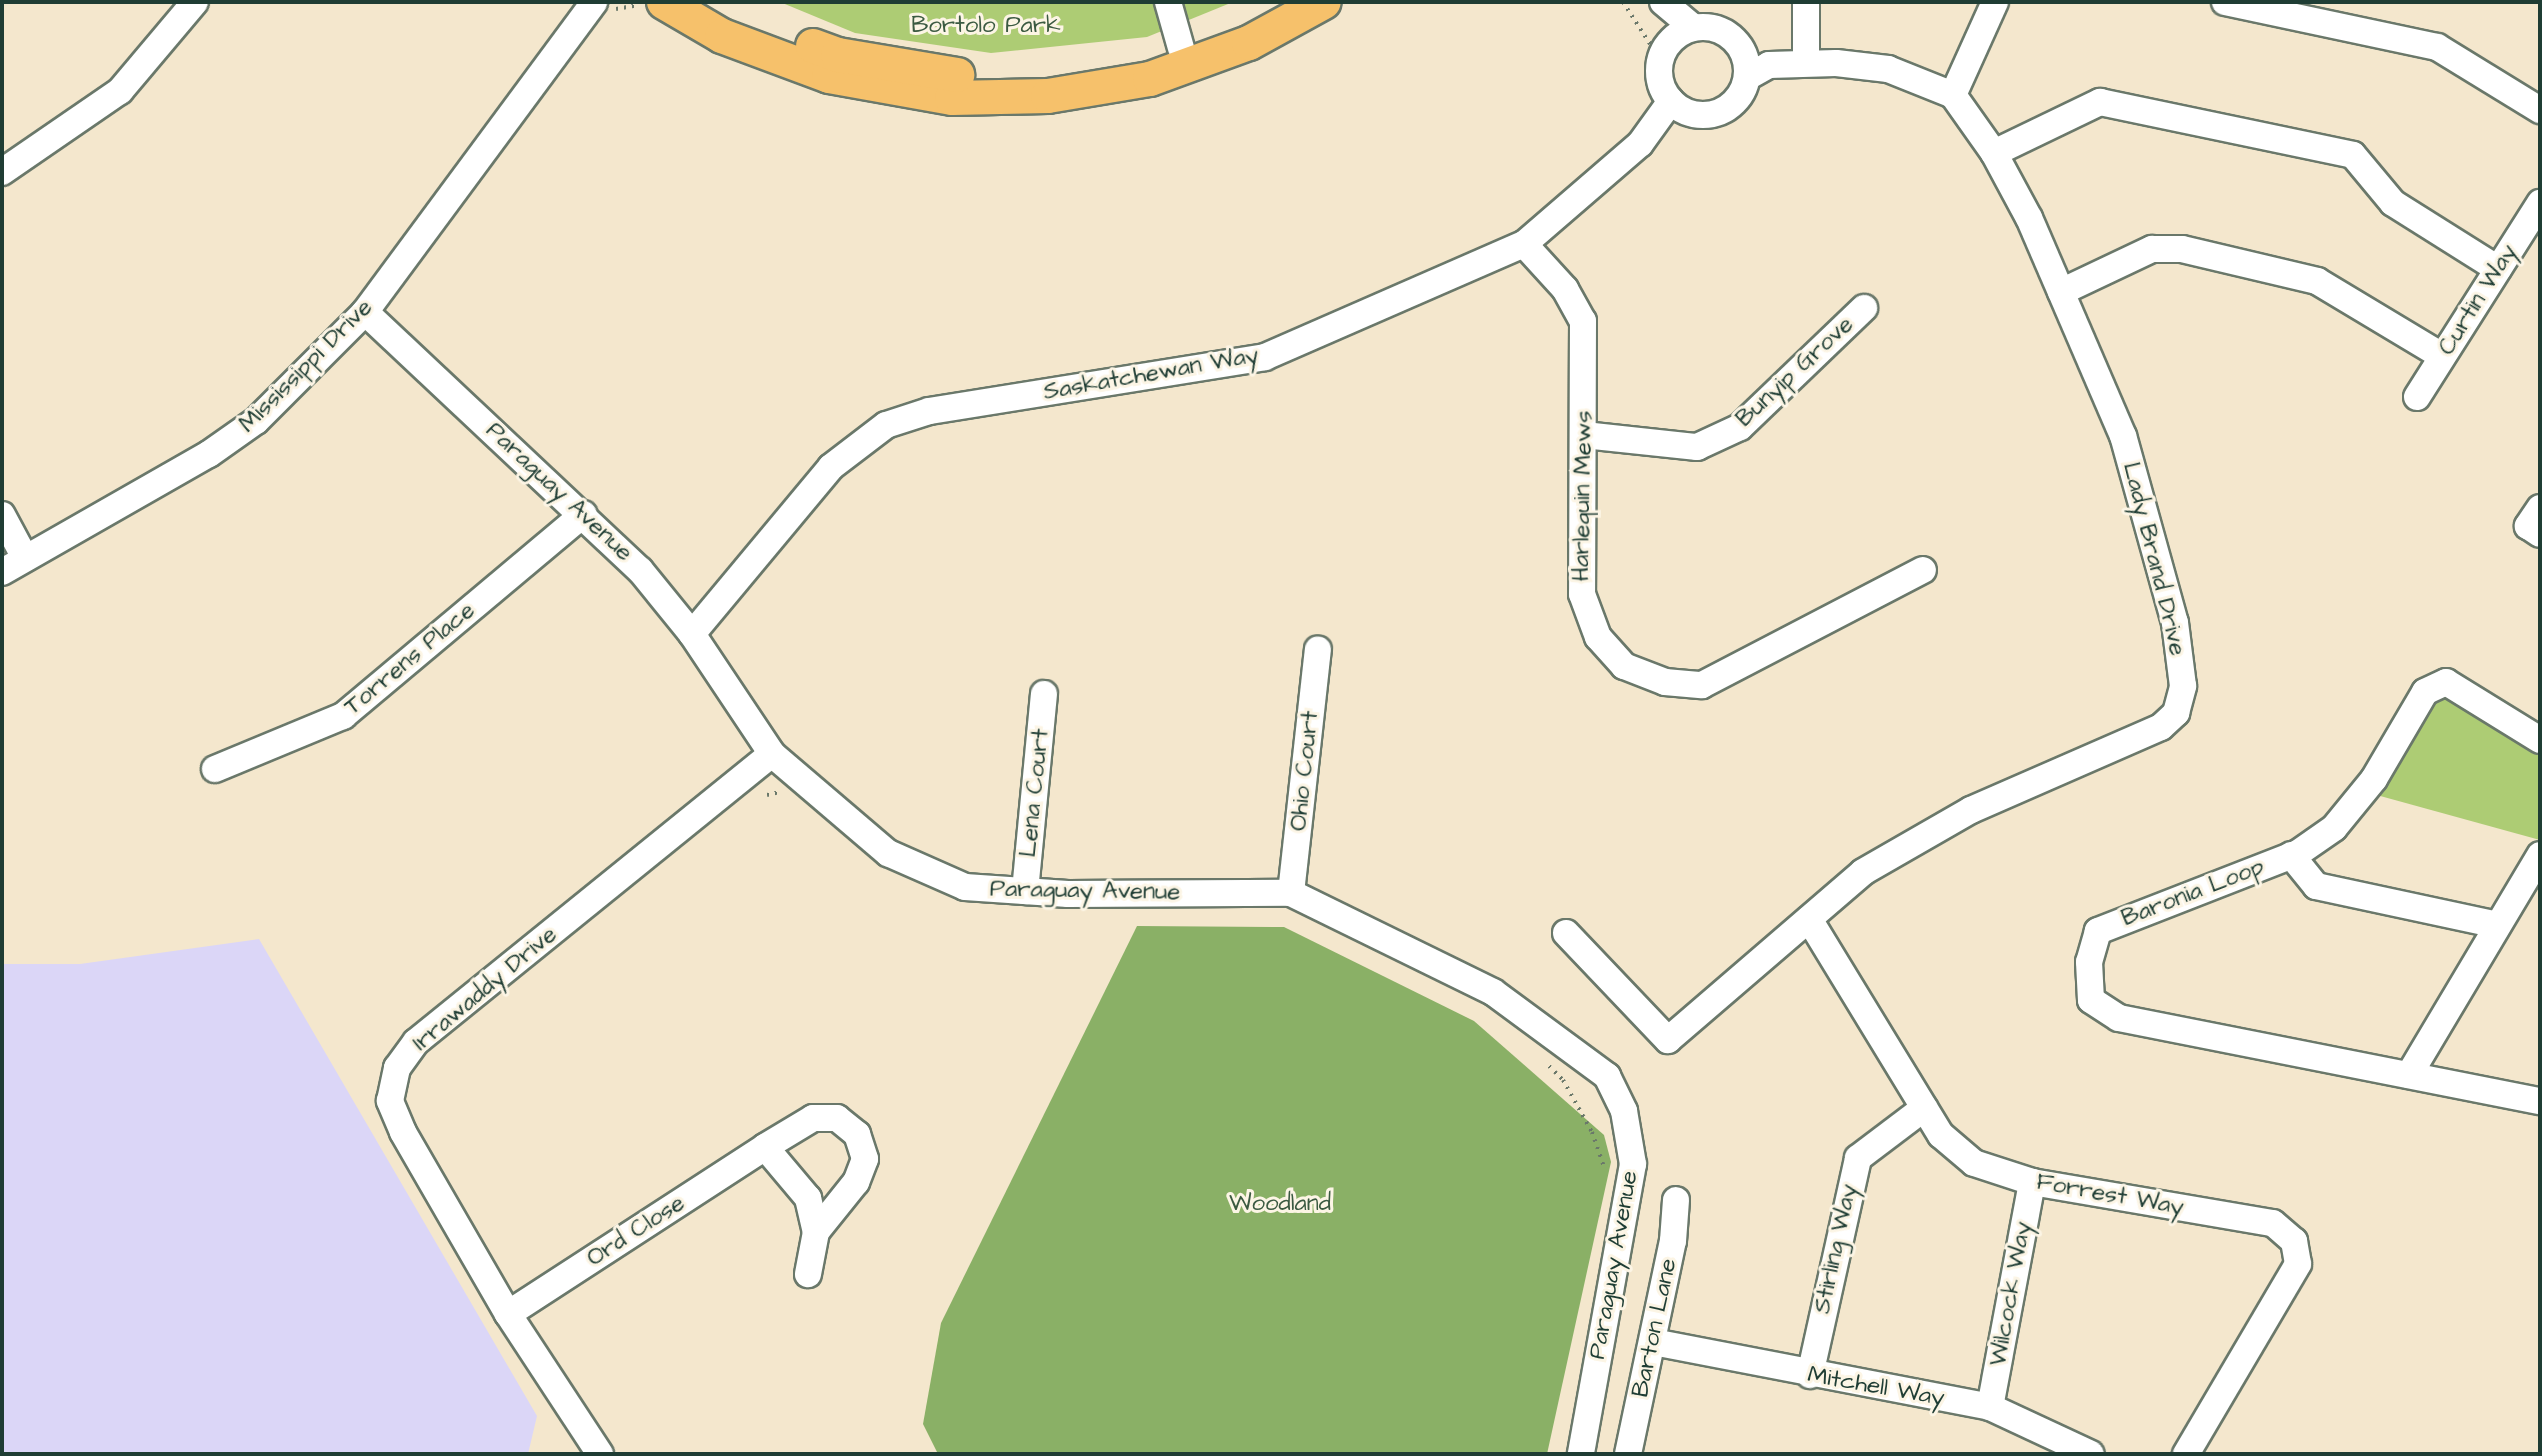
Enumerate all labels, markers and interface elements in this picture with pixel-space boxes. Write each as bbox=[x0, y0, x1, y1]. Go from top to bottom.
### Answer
park label: Bortolo Park bbox=[911, 12, 1061, 40]
street label: Curtin Way bbox=[2433, 239, 2523, 361]
street label: Mississippi Drive bbox=[233, 293, 379, 439]
street label: Bunyip Grove bbox=[1730, 310, 1860, 434]
street label: Saskatchewan Way bbox=[1041, 341, 1261, 407]
street label: Harlequin Mews bbox=[1567, 410, 1599, 582]
street label: Paraguay Avenue bbox=[480, 417, 638, 567]
street label: Lady Brand Drive bbox=[2116, 459, 2192, 659]
street label: Torrens Place bbox=[339, 596, 481, 722]
street label: Ohio Court bbox=[1284, 710, 1326, 832]
street label: Lena Court bbox=[1014, 727, 1056, 859]
street label: Baronia Loop bbox=[2118, 853, 2268, 933]
street label: Paraguay Avenue bbox=[990, 875, 1180, 907]
street label: Irrawaddy Drive bbox=[407, 920, 563, 1058]
street label: Forrest Way bbox=[2034, 1168, 2186, 1222]
street label: Paraguay Avenue bbox=[1583, 1169, 1645, 1361]
street label: Stirling Way bbox=[1808, 1182, 1864, 1316]
street label: Ord Close bbox=[582, 1189, 690, 1273]
park label: Woodland bbox=[1229, 1190, 1331, 1218]
street label: Wilcock Way bbox=[1984, 1220, 2038, 1368]
street label: Barton Lane bbox=[1626, 1256, 1684, 1400]
street label: Mitchell Way bbox=[1805, 1361, 1947, 1413]

